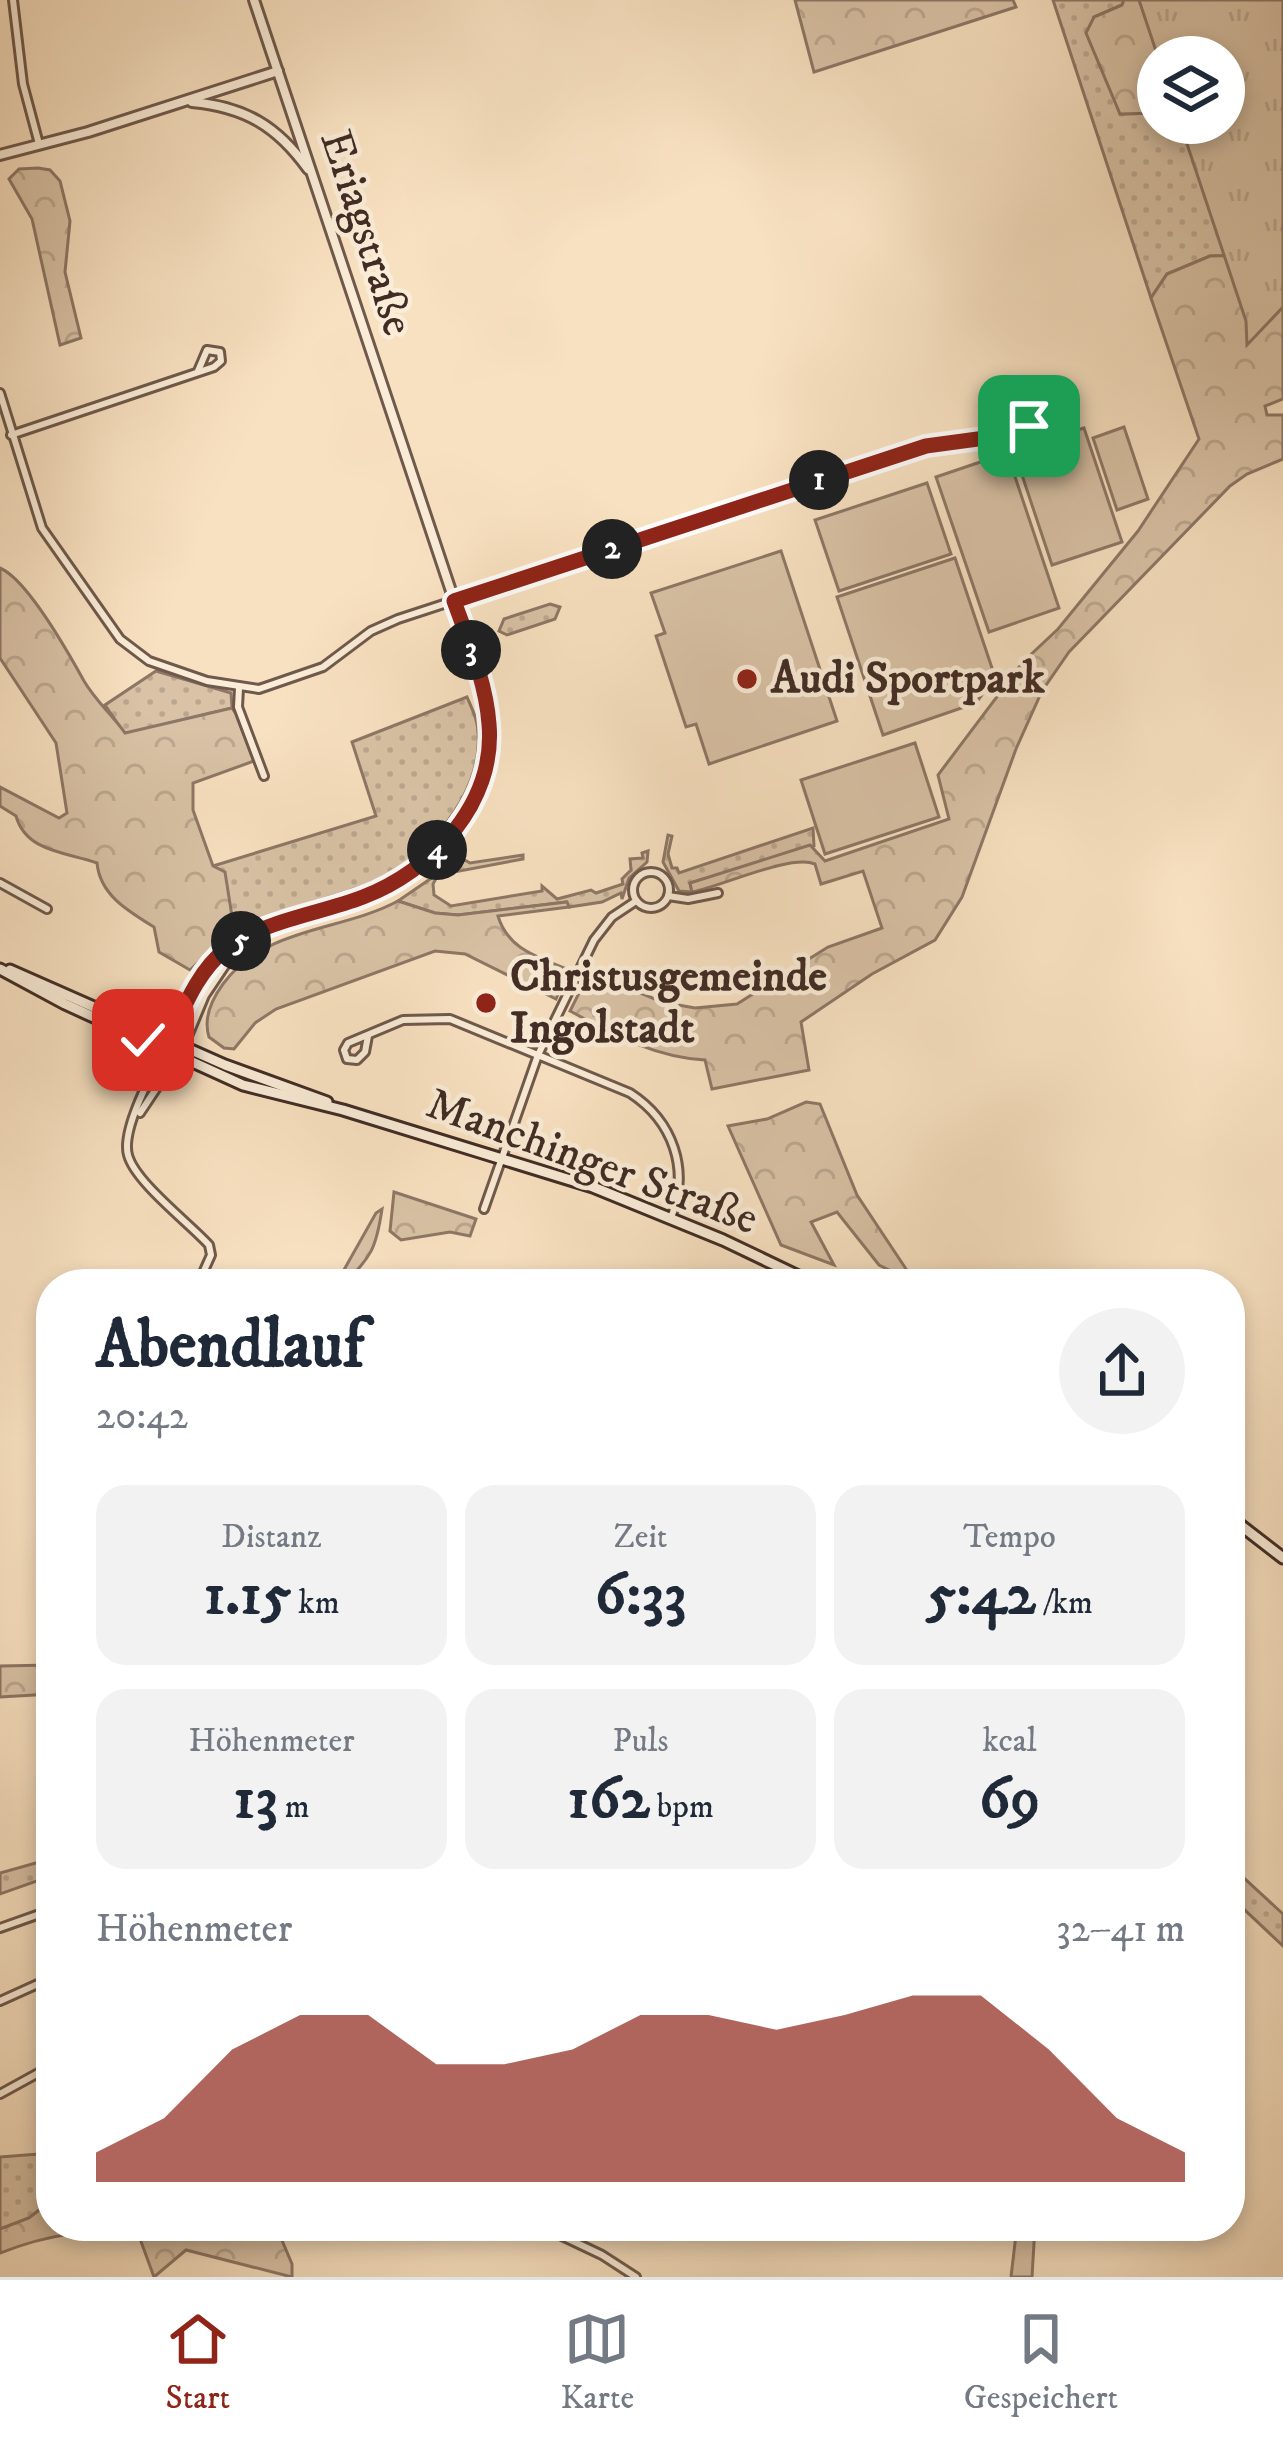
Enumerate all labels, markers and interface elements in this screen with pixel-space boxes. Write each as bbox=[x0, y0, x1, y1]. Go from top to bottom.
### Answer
map controls bbox=[1137, 36, 1245, 144]
button: layers bbox=[1137, 36, 1245, 144]
street label: Eriagstraße bbox=[307, 123, 425, 343]
pin bbox=[978, 375, 1080, 477]
icon: arrive bbox=[996, 393, 1062, 459]
pin: 1 bbox=[789, 450, 849, 510]
text: 1 bbox=[813, 459, 825, 500]
pin: 2 bbox=[582, 519, 642, 579]
text: 2 bbox=[604, 528, 620, 569]
pin: 3 bbox=[441, 620, 501, 680]
text: 3 bbox=[465, 629, 477, 670]
place label: Audi Sportpark bbox=[770, 651, 1045, 707]
marker: Audi Sportpark bbox=[734, 666, 760, 692]
pin: 4 bbox=[407, 820, 467, 880]
text: 4 bbox=[428, 829, 447, 870]
pin: 5 bbox=[211, 911, 271, 971]
text: 5 bbox=[233, 920, 249, 961]
place label: Christusgemeinde Ingolstadt bbox=[510, 949, 827, 1057]
pin bbox=[92, 989, 194, 1091]
marker: Christusgemeinde Ingolstadt bbox=[473, 990, 499, 1016]
icon: check bbox=[110, 1007, 176, 1073]
street label: Manchinger Straße bbox=[419, 1076, 765, 1248]
text: Abendlauf bbox=[96, 1306, 364, 1388]
button: share bbox=[1059, 1308, 1185, 1434]
text: 20:42 bbox=[96, 1392, 188, 1441]
text: Distanz bbox=[221, 1517, 322, 1558]
text: Zeit bbox=[614, 1517, 667, 1558]
text: Tempo bbox=[963, 1517, 1056, 1558]
text: 1.15 bbox=[204, 1558, 291, 1633]
text: 6:33 bbox=[595, 1558, 686, 1633]
text: 5:42 bbox=[926, 1558, 1036, 1633]
text: km bbox=[291, 1583, 339, 1624]
text: /km bbox=[1036, 1583, 1093, 1624]
text: Höhenmeter bbox=[188, 1721, 355, 1762]
text: Puls bbox=[612, 1721, 669, 1762]
text: kcal bbox=[982, 1721, 1037, 1762]
text: 13 bbox=[233, 1762, 278, 1837]
text: 162 bbox=[567, 1762, 650, 1837]
text: 69 bbox=[979, 1762, 1040, 1837]
text: m bbox=[278, 1787, 310, 1828]
text: bpm bbox=[650, 1787, 714, 1828]
text: Höhenmeter bbox=[96, 1905, 292, 1954]
text: 32–41 m bbox=[1056, 1905, 1185, 1954]
tab: Start bbox=[165, 2306, 231, 2419]
tab: Karte bbox=[560, 2306, 634, 2419]
tab: Gespeichert bbox=[964, 2306, 1118, 2419]

